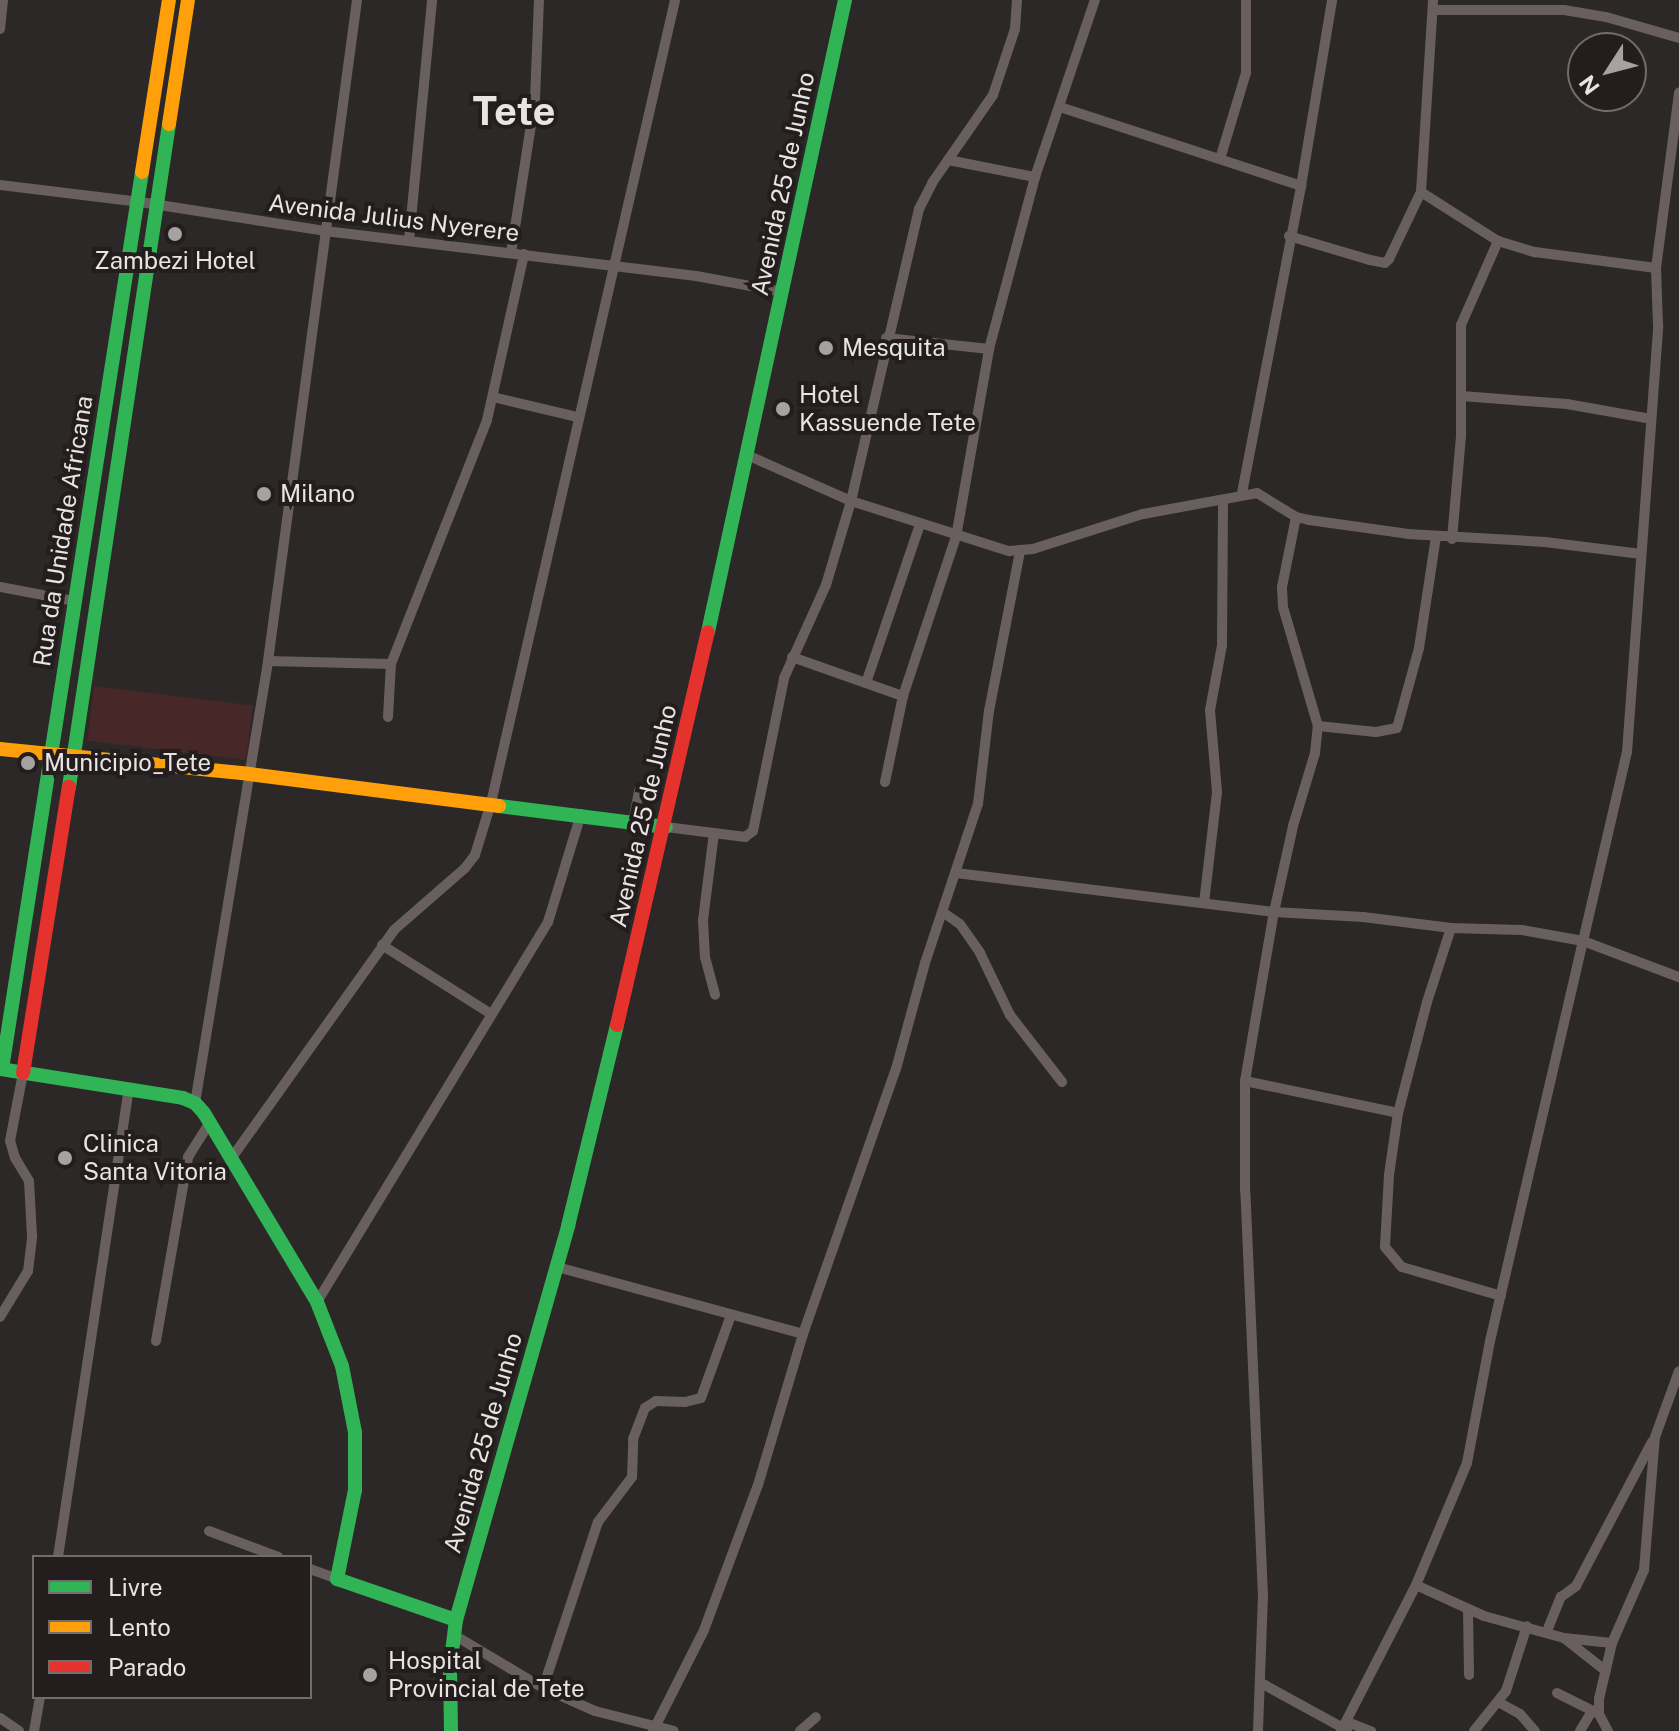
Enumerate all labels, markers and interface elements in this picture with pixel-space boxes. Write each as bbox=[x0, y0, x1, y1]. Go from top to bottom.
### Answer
north arrow bbox=[1567, 32, 1647, 112]
street label: Avenida 25 de Junho bbox=[745, 69, 821, 299]
text: N bbox=[1574, 70, 1605, 100]
district label: Tete bbox=[472, 87, 556, 135]
street label: Avenida Julius Nyerere bbox=[267, 188, 521, 248]
marker: Zambezi Hotel bbox=[166, 225, 184, 243]
place label: Zambezi Hotel bbox=[94, 247, 256, 275]
place label: Mesquita bbox=[842, 334, 946, 362]
marker: Mesquita bbox=[817, 339, 835, 357]
place label: Hotel Kassuende Tete bbox=[799, 381, 976, 437]
street label: Rua da Unidade Africana bbox=[27, 393, 99, 669]
marker: Hotel Kassuende Tete bbox=[774, 400, 792, 418]
place label: Milano bbox=[280, 480, 355, 508]
marker: Milano bbox=[255, 485, 273, 503]
street label: Avenida 25 de Junho bbox=[603, 702, 683, 930]
place label: Municipio_Tete bbox=[44, 749, 211, 777]
marker: Municipio_Tete bbox=[19, 754, 37, 772]
place label: Clinica Santa Vitoria bbox=[83, 1130, 227, 1186]
marker: Clinica Santa Vitoria bbox=[54, 1147, 76, 1169]
street label: Avenida 25 de Junho bbox=[438, 1329, 528, 1557]
legend bbox=[32, 1555, 312, 1699]
text: Livre bbox=[108, 1573, 163, 1601]
text: Lento bbox=[108, 1613, 171, 1641]
place label: Hospital Provincial de Tete bbox=[388, 1647, 585, 1703]
text: Parado bbox=[108, 1653, 186, 1681]
marker: Hospital Provincial de Tete bbox=[359, 1664, 381, 1686]

